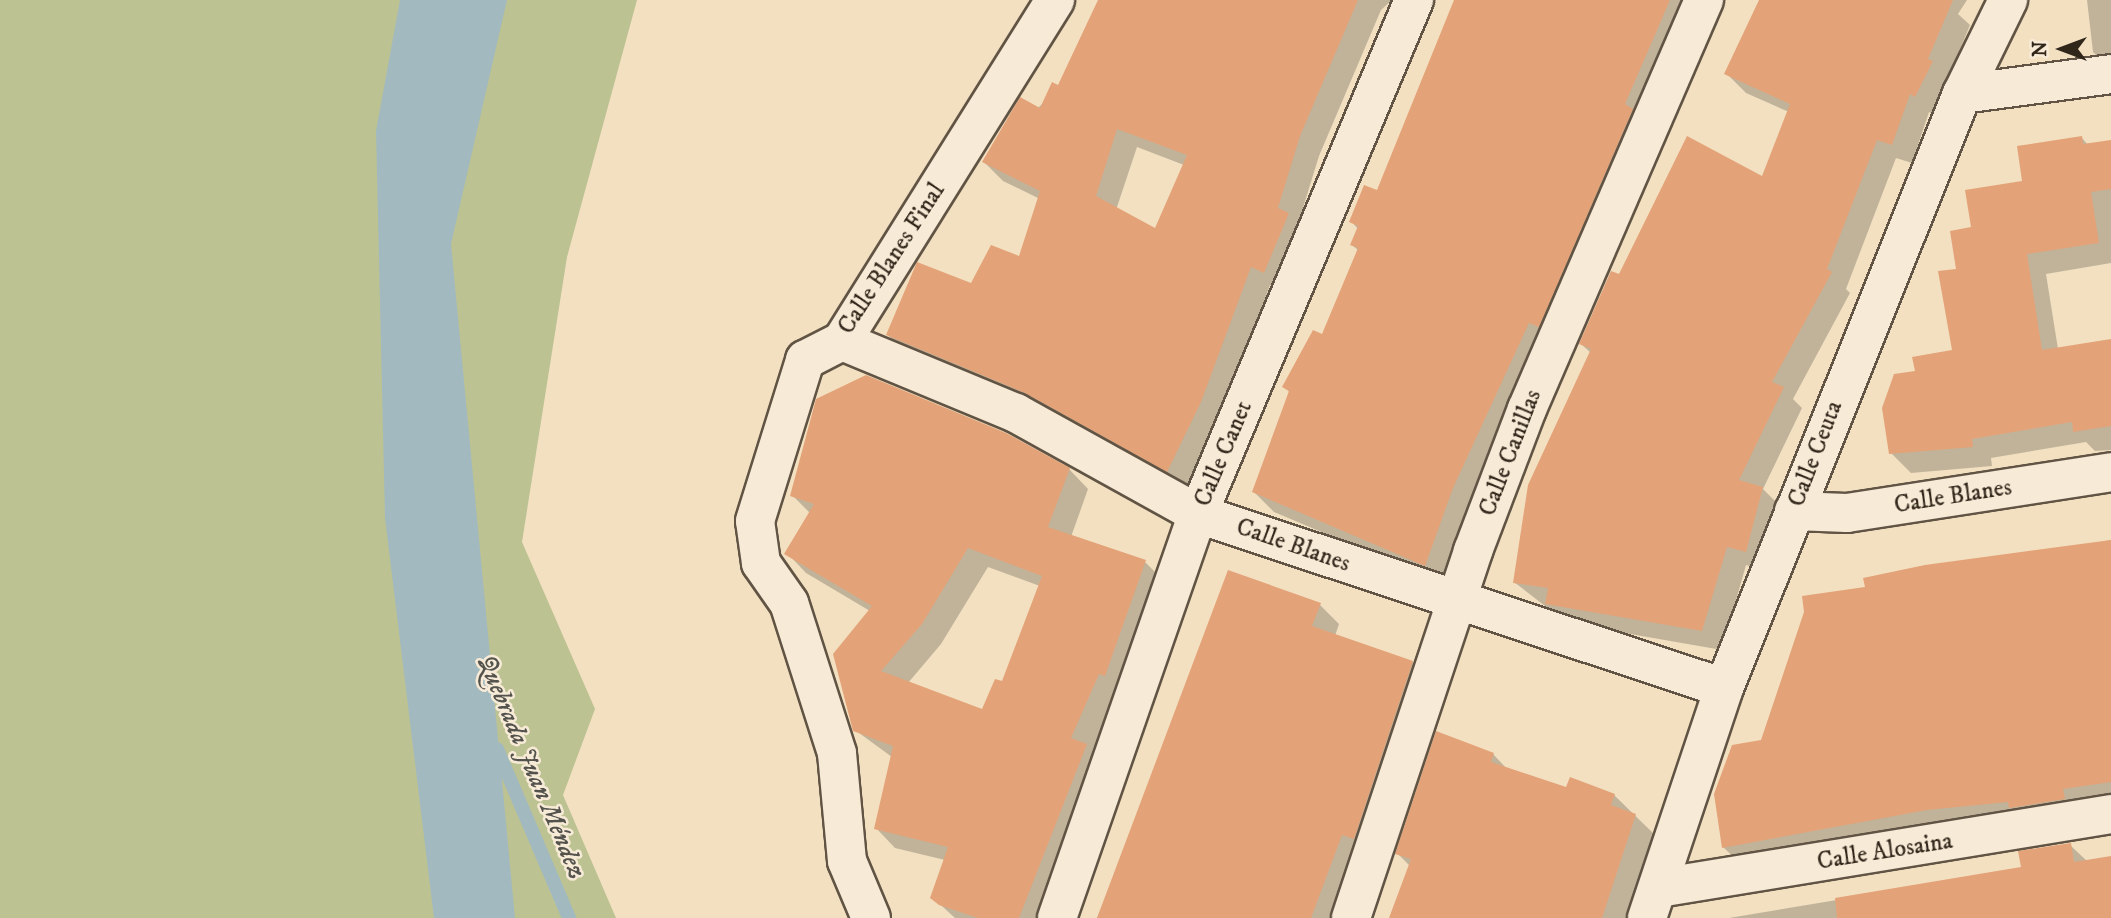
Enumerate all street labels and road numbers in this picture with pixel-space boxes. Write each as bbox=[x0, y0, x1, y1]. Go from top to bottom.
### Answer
street label: Calle Blanes Final bbox=[832, 178, 952, 340]
street label: Calle Canillas bbox=[1474, 386, 1548, 520]
street label: Calle Canet bbox=[1189, 397, 1259, 511]
street label: Calle Ceuta bbox=[1783, 397, 1849, 511]
street label: Calle Blanes bbox=[1892, 474, 2014, 520]
street label: Calle Blanes bbox=[1232, 513, 1354, 579]
street label: Calle Alosaina bbox=[1815, 827, 1955, 877]

